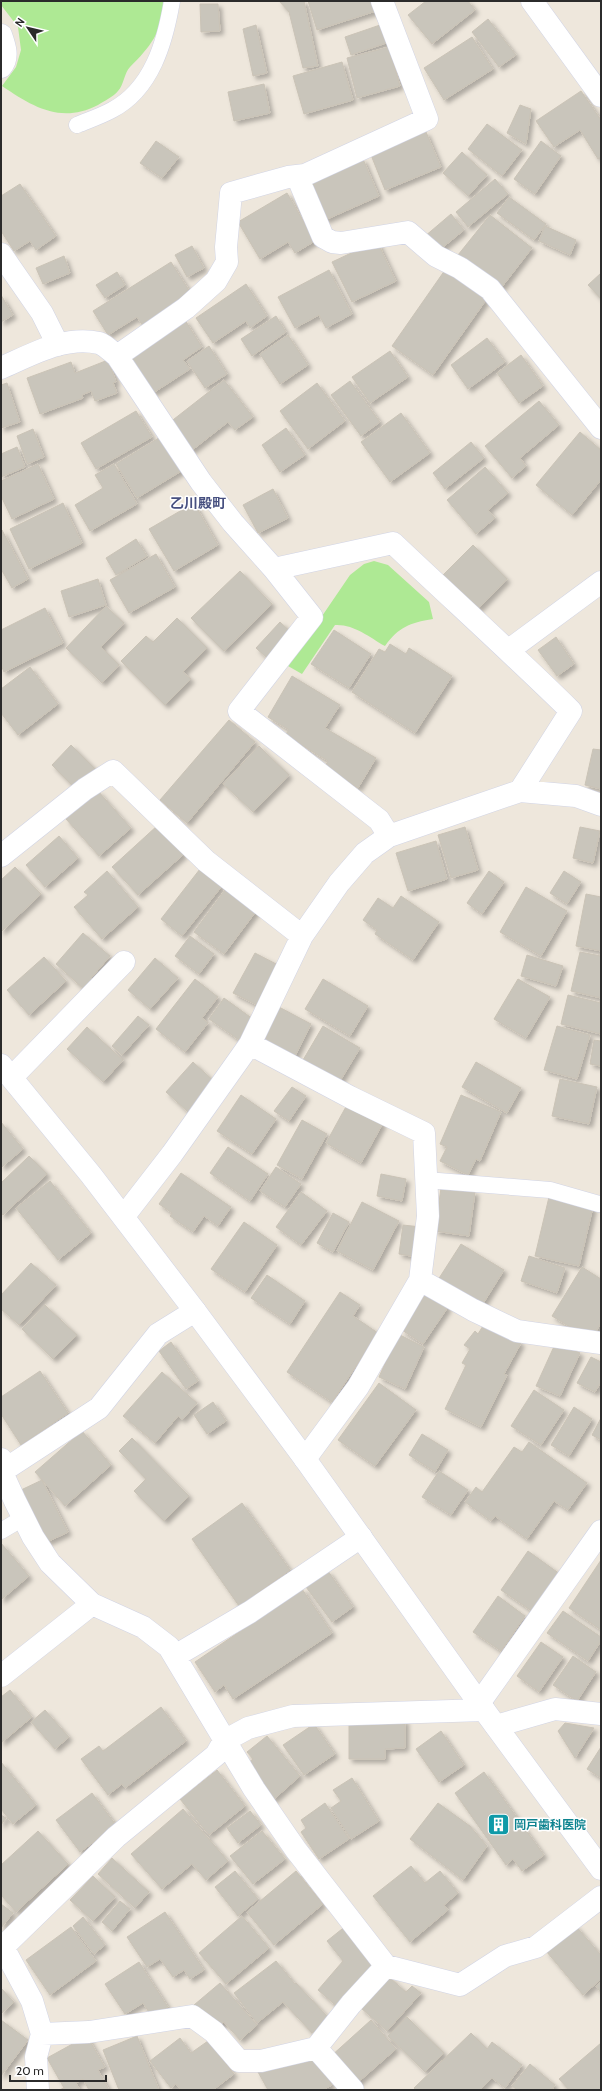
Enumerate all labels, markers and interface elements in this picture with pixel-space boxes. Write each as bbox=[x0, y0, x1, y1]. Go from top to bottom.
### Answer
north arrow bbox=[8, 8, 48, 48]
text: N bbox=[12, 15, 28, 29]
district label: 乙川殿町 bbox=[170, 494, 226, 512]
building icon: 岡戸歯科医院 bbox=[486, 1811, 512, 1837]
place label: 岡戸歯科医院 bbox=[514, 1817, 586, 1832]
scale bar bbox=[10, 2057, 106, 2083]
text: 20 m bbox=[16, 2063, 44, 2078]

